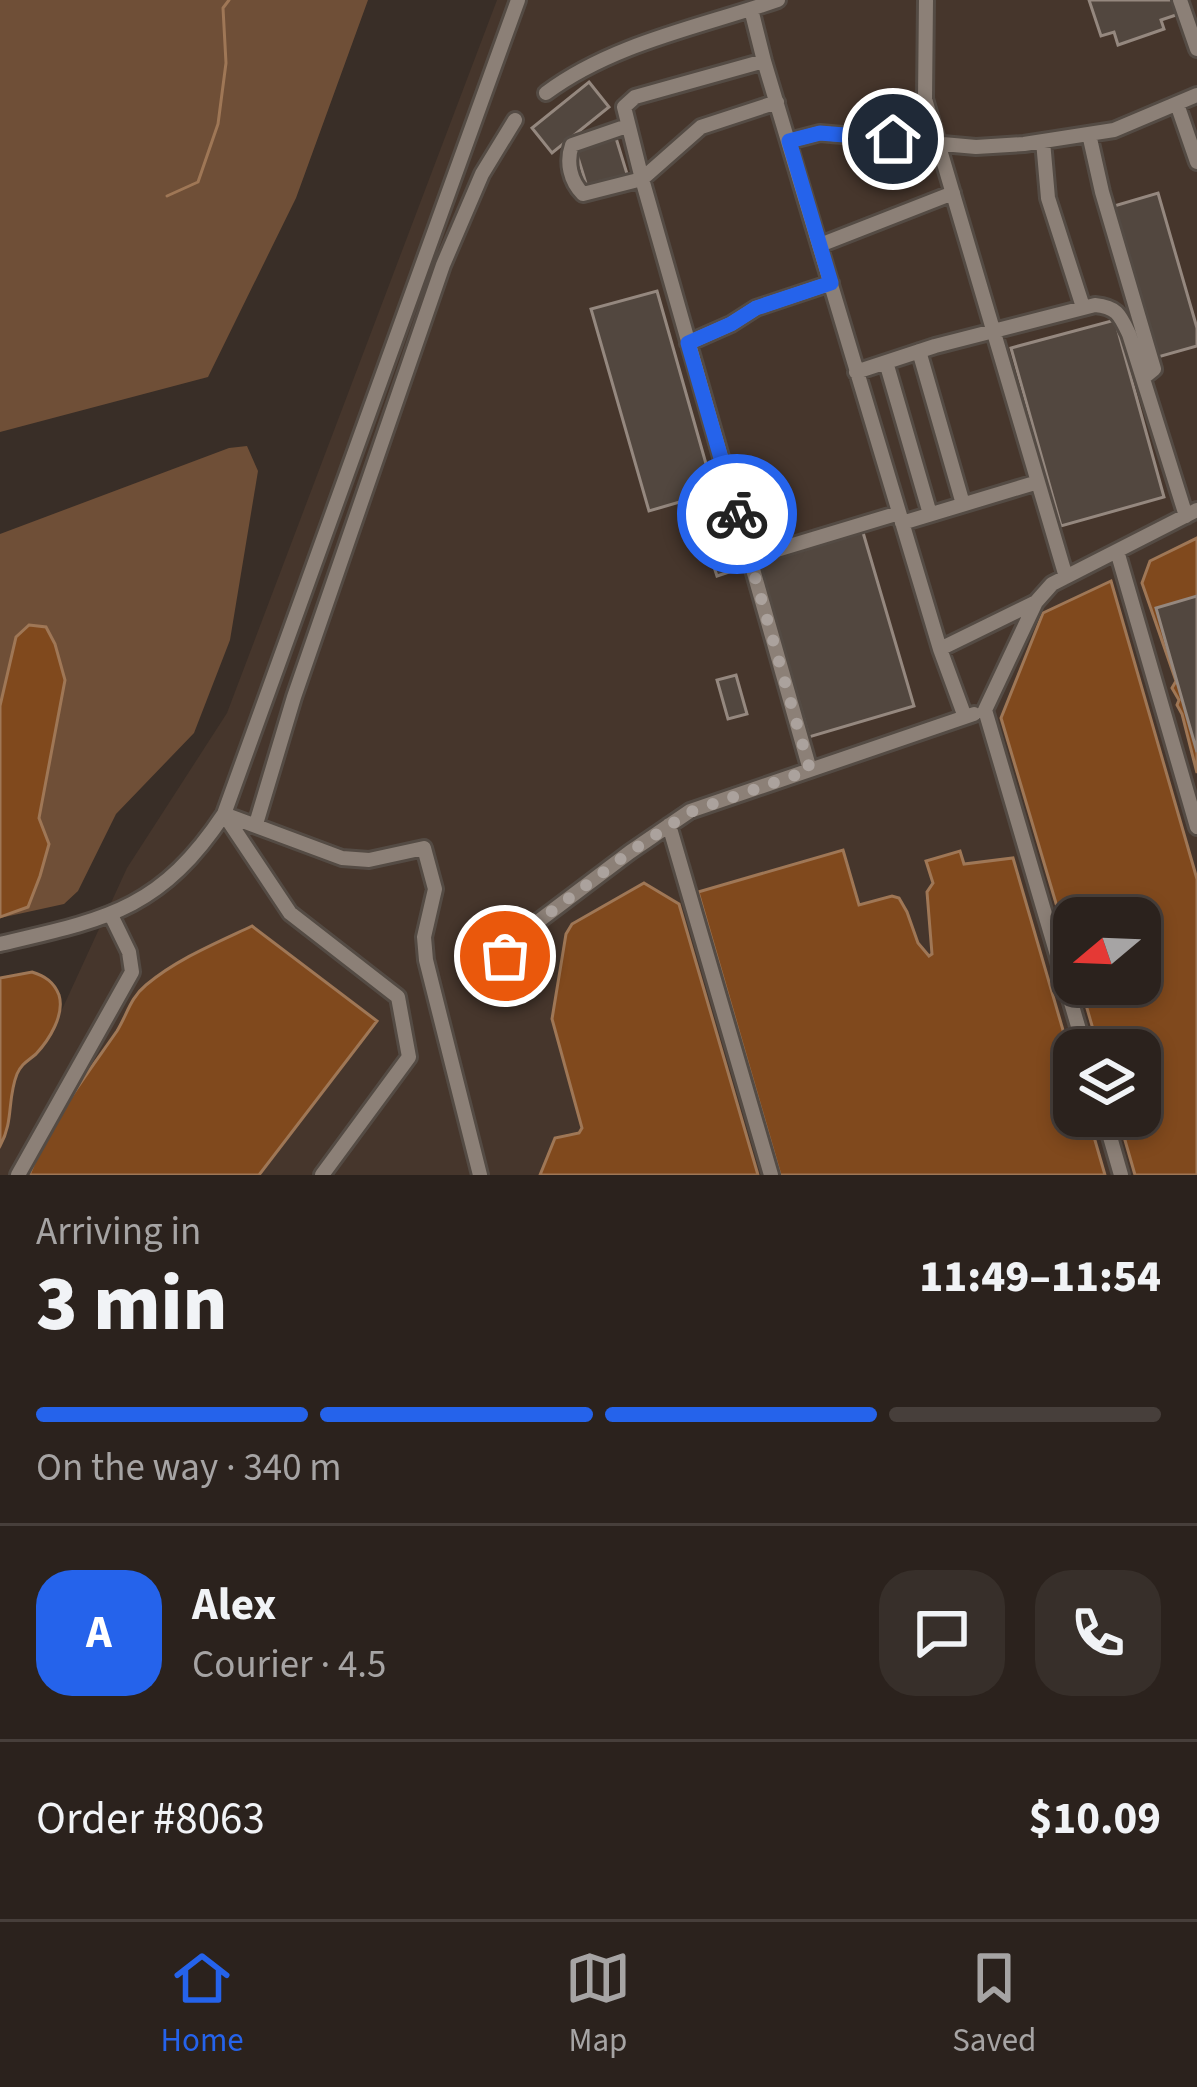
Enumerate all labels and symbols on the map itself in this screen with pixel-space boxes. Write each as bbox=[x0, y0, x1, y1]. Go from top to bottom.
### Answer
pin bbox=[842, 88, 944, 190]
courier bbox=[677, 454, 797, 574]
north arrow bbox=[1053, 897, 1161, 1005]
pin bbox=[454, 905, 556, 1007]

